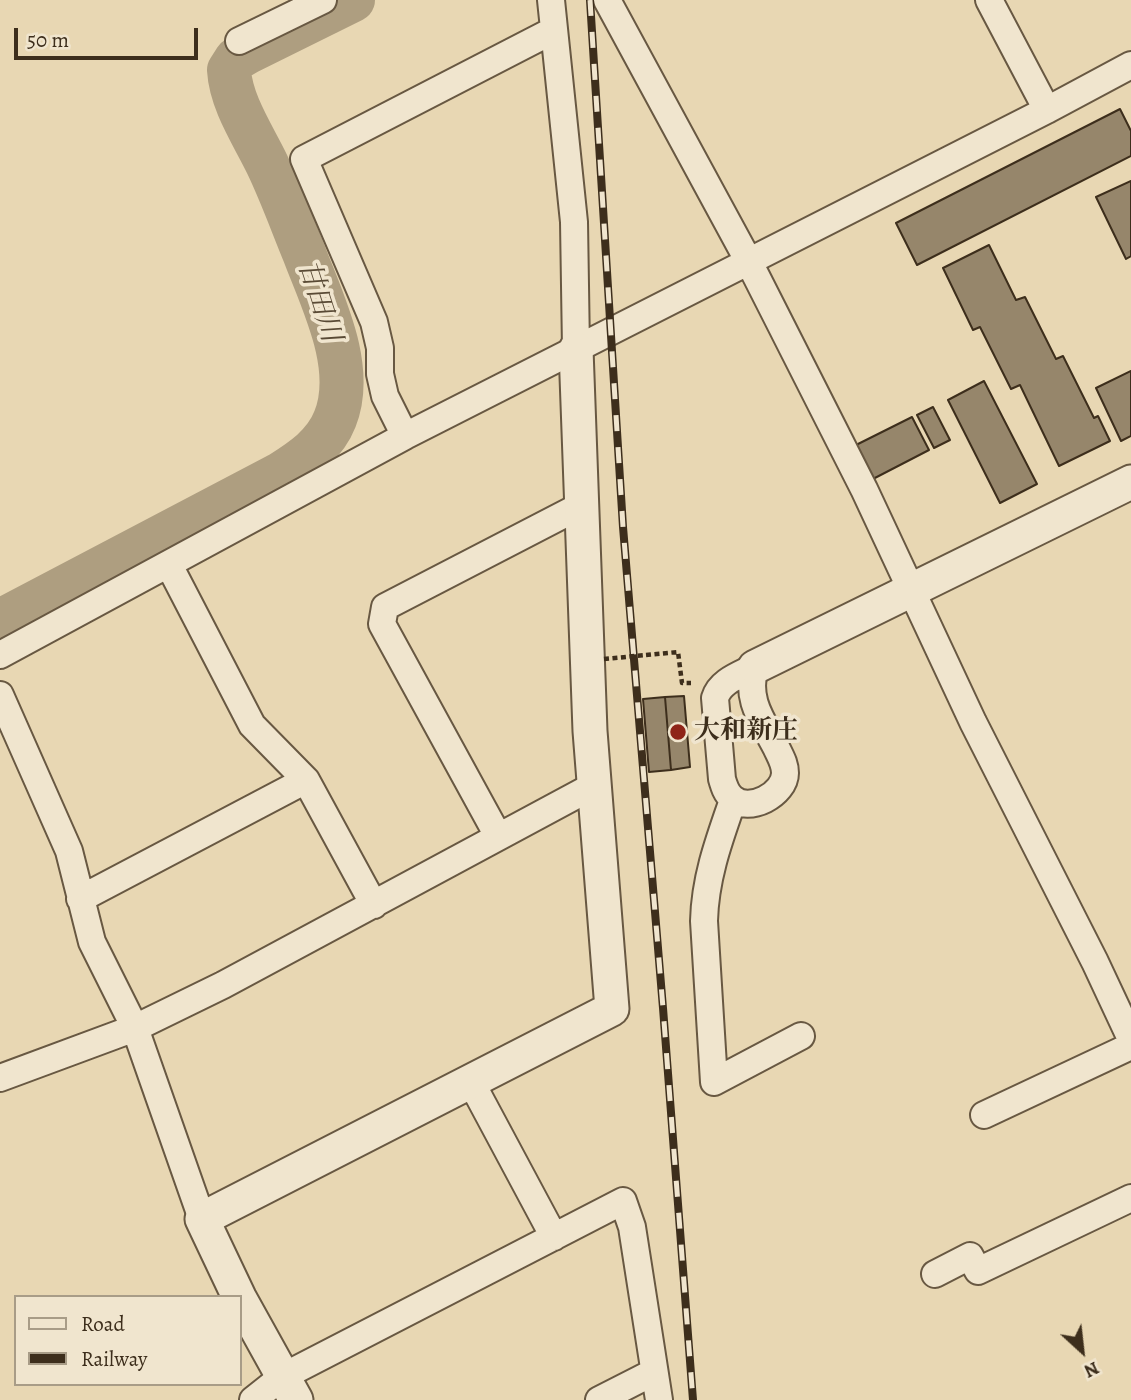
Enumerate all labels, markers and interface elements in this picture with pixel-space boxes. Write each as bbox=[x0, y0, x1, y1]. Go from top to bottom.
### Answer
scale bar bbox=[18, 14, 201, 58]
text: 50 m bbox=[27, 26, 69, 54]
water label: 甘田川 bbox=[289, 256, 347, 346]
place label: 大和新庄 bbox=[694, 716, 798, 748]
marker: 大和新庄 bbox=[668, 722, 688, 742]
legend bbox=[14, 1295, 242, 1386]
text: Road bbox=[81, 1310, 125, 1338]
north arrow bbox=[1047, 1316, 1117, 1386]
text: Railway bbox=[81, 1345, 147, 1373]
text: N bbox=[1079, 1355, 1104, 1384]

